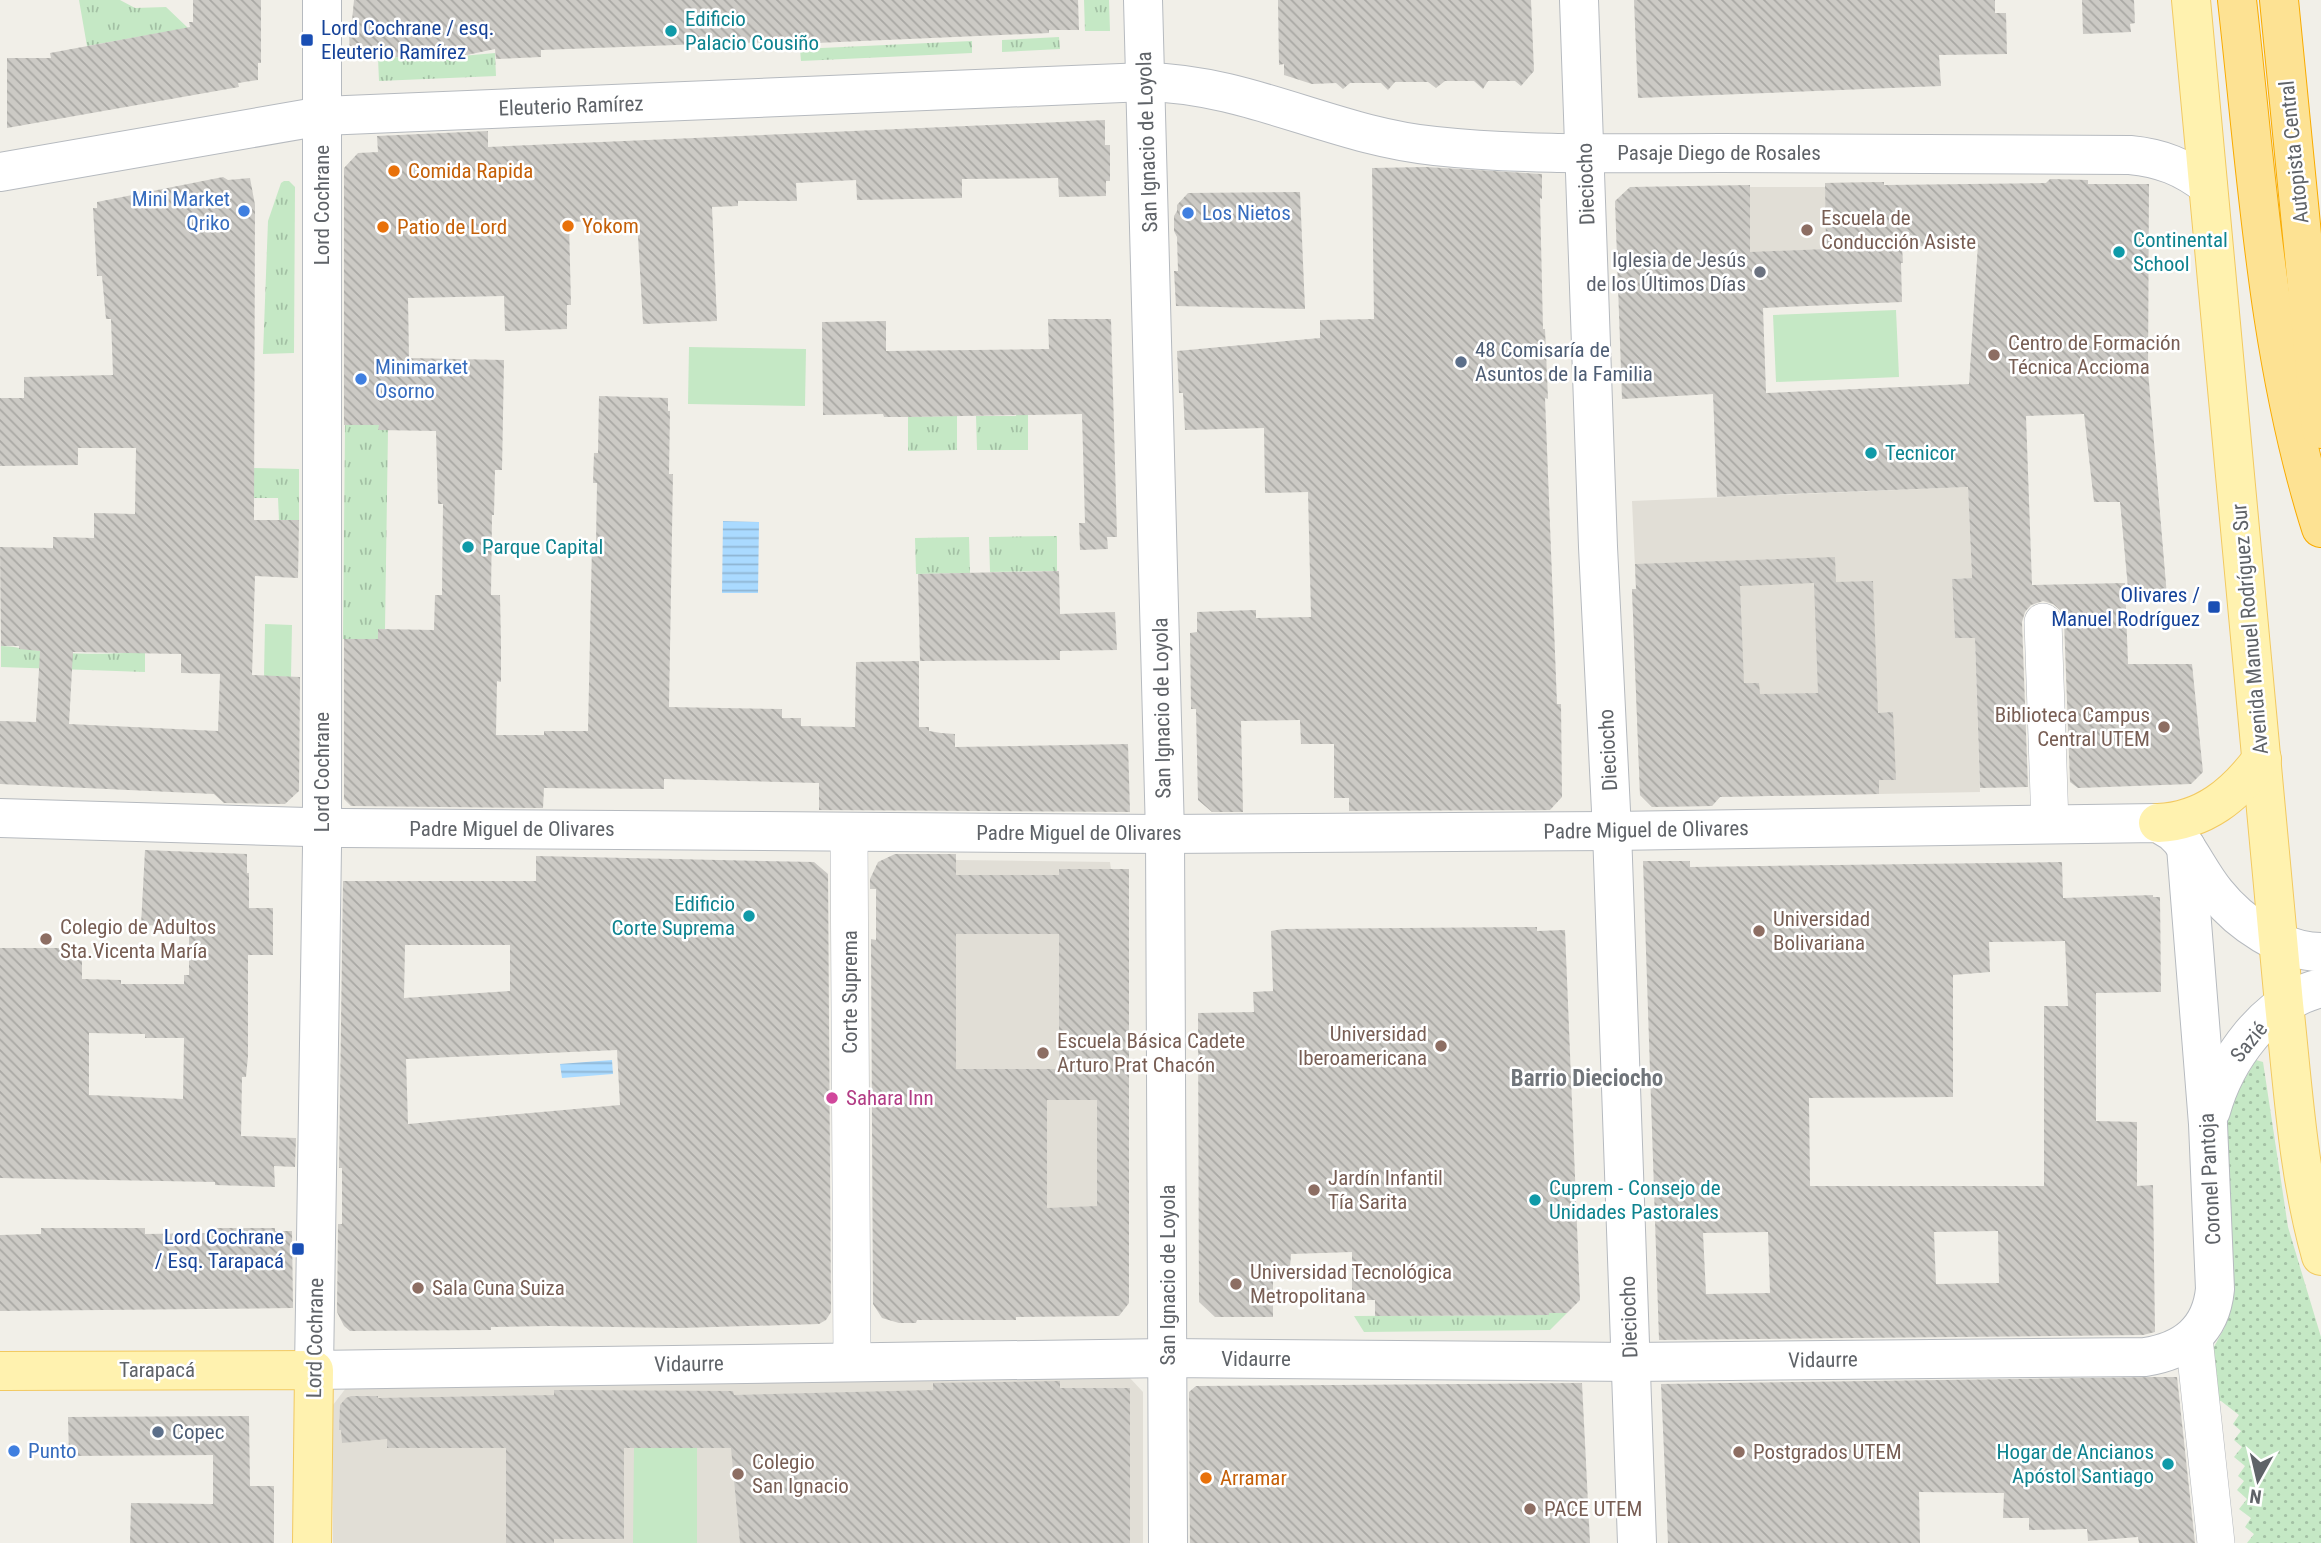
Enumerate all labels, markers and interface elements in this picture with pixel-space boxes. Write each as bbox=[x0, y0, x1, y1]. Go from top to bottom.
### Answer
place label: Edificio Palacio Cousiño bbox=[685, 7, 819, 55]
place label: Lord Cochrane / esq. Eleuterio Ramírez bbox=[321, 16, 494, 64]
marker: Edificio Palacio Cousiño bbox=[663, 23, 679, 39]
marker: Lord Cochrane / esq. Eleuterio Ramírez bbox=[299, 32, 315, 48]
street label: San Ignacio de Loyola bbox=[1132, 51, 1162, 233]
street label: Autopista Central bbox=[2275, 79, 2313, 225]
street label: Eleuterio Ramírez bbox=[498, 91, 644, 121]
street label: Pasaje Diego de Rosales bbox=[1617, 141, 1821, 165]
street label: Dieciocho bbox=[1573, 143, 1599, 225]
street label: Lord Cochrane bbox=[310, 145, 334, 265]
place label: Comida Rapida bbox=[408, 159, 533, 183]
marker: Comida Rapida bbox=[386, 163, 402, 179]
place label: Mini Market Qriko bbox=[132, 187, 230, 235]
place label: Los Nietos bbox=[1202, 201, 1291, 225]
marker: Mini Market Qriko bbox=[236, 203, 252, 219]
marker: Los Nietos bbox=[1180, 205, 1196, 221]
place label: Escuela de Conducción Asiste bbox=[1821, 206, 1976, 254]
place label: Yokom bbox=[582, 214, 639, 238]
place label: Patio de Lord bbox=[397, 215, 507, 239]
marker: Yokom bbox=[560, 218, 576, 234]
marker: Patio de Lord bbox=[375, 219, 391, 235]
marker: Escuela de Conducción Asiste bbox=[1799, 222, 1815, 238]
place label: Continental School bbox=[2133, 228, 2228, 276]
marker: Continental School bbox=[2111, 244, 2127, 260]
place label: Iglesia de Jesús de los Últimos Días bbox=[1586, 248, 1746, 296]
marker: Iglesia de Jesús de los Últimos Días bbox=[1752, 264, 1768, 280]
place label: Centro de Formación Técnica Accioma bbox=[2008, 331, 2181, 379]
place label: 48 Comisaría de Asuntos de la Familia bbox=[1475, 338, 1653, 386]
marker: Centro de Formación Técnica Accioma bbox=[1986, 347, 2002, 363]
marker: 48 Comisaría de Asuntos de la Familia bbox=[1453, 354, 1469, 370]
place label: Minimarket Osorno bbox=[375, 355, 468, 403]
marker: Minimarket Osorno bbox=[353, 371, 369, 387]
place label: Tecnicor bbox=[1885, 441, 1956, 465]
marker: Tecnicor bbox=[1863, 445, 1879, 461]
street label: Avenida Manuel Rodríguez Sur bbox=[2227, 503, 2273, 755]
place label: Parque Capital bbox=[482, 535, 603, 559]
marker: Parque Capital bbox=[460, 539, 476, 555]
place label: Olivares / Manuel Rodríguez bbox=[2051, 583, 2200, 631]
marker: Olivares / Manuel Rodríguez bbox=[2206, 599, 2222, 615]
street label: San Ignacio de Loyola bbox=[1148, 617, 1176, 799]
place label: Biblioteca Campus Central UTEM bbox=[1995, 703, 2150, 751]
street label: Dieciocho bbox=[1594, 708, 1622, 792]
street label: Lord Cochrane bbox=[310, 712, 334, 832]
marker: Biblioteca Campus Central UTEM bbox=[2156, 719, 2172, 735]
street label: Padre Miguel de Olivares bbox=[1543, 816, 1749, 844]
street label: Padre Miguel de Olivares bbox=[409, 817, 615, 841]
street label: Padre Miguel de Olivares bbox=[976, 821, 1182, 845]
place label: Edificio Corte Suprema bbox=[611, 892, 735, 940]
place label: Universidad Bolivariana bbox=[1773, 907, 1870, 955]
marker: Edificio Corte Suprema bbox=[741, 908, 757, 924]
place label: Colegio de Adultos Sta.Vicenta María bbox=[60, 915, 216, 963]
marker: Universidad Bolivariana bbox=[1751, 923, 1767, 939]
street label: Corte Suprema bbox=[838, 930, 862, 1054]
marker: Colegio de Adultos Sta.Vicenta María bbox=[38, 931, 54, 947]
street label: Sazié bbox=[2226, 1017, 2273, 1067]
place label: Universidad Iberoamericana bbox=[1298, 1022, 1427, 1070]
place label: Escuela Básica Cadete Arturo Prat Chacón bbox=[1057, 1029, 1245, 1077]
marker: Universidad Iberoamericana bbox=[1433, 1038, 1449, 1054]
marker: Escuela Básica Cadete Arturo Prat Chacón bbox=[1035, 1045, 1051, 1061]
district label: Barrio Dieciocho bbox=[1511, 1065, 1663, 1092]
place label: Sahara Inn bbox=[846, 1086, 934, 1110]
marker: Sahara Inn bbox=[824, 1090, 840, 1106]
street label: Coronel Pantoja bbox=[2195, 1113, 2225, 1245]
place label: Jardín Infantil Tía Sarita bbox=[1328, 1166, 1443, 1214]
place label: Cuprem - Consejo de Unidades Pastorales bbox=[1549, 1176, 1721, 1224]
marker: Jardín Infantil Tía Sarita bbox=[1306, 1182, 1322, 1198]
street label: San Ignacio de Loyola bbox=[1156, 1184, 1180, 1366]
marker: Cuprem - Consejo de Unidades Pastorales bbox=[1527, 1192, 1543, 1208]
place label: Lord Cochrane / Esq. Tarapacá bbox=[155, 1225, 284, 1273]
marker: Lord Cochrane / Esq. Tarapacá bbox=[290, 1241, 306, 1257]
place label: Universidad Tecnológica Metropolitana bbox=[1250, 1260, 1452, 1308]
place label: Sala Cuna Suiza bbox=[432, 1276, 565, 1300]
marker: Universidad Tecnológica Metropolitana bbox=[1228, 1276, 1244, 1292]
street label: Dieciocho bbox=[1616, 1276, 1642, 1358]
street label: Lord Cochrane bbox=[302, 1277, 328, 1398]
marker: Sala Cuna Suiza bbox=[410, 1280, 426, 1296]
street label: Vidaurre bbox=[1221, 1347, 1291, 1371]
street label: Vidaurre bbox=[1788, 1347, 1858, 1373]
street label: Vidaurre bbox=[654, 1351, 724, 1377]
street label: Tarapacá bbox=[119, 1358, 195, 1382]
place label: Copec bbox=[172, 1420, 224, 1444]
marker: Copec bbox=[150, 1424, 166, 1440]
place label: Punto bbox=[28, 1439, 77, 1463]
place label: Postgrados UTEM bbox=[1753, 1440, 1902, 1464]
place label: Hogar de Ancianos Apóstol Santiago bbox=[1997, 1440, 2154, 1488]
marker: Punto bbox=[6, 1443, 22, 1459]
marker: Postgrados UTEM bbox=[1731, 1444, 1747, 1460]
north arrow bbox=[2223, 1445, 2293, 1515]
place label: Colegio San Ignacio bbox=[752, 1450, 849, 1498]
marker: Hogar de Ancianos Apóstol Santiago bbox=[2160, 1456, 2176, 1472]
marker: Colegio San Ignacio bbox=[730, 1466, 746, 1482]
place label: Arramar bbox=[1220, 1466, 1287, 1490]
marker: Arramar bbox=[1198, 1470, 1214, 1486]
text: N bbox=[2248, 1484, 2263, 1509]
place label: PACE UTEM bbox=[1544, 1497, 1642, 1521]
marker: PACE UTEM bbox=[1522, 1501, 1538, 1517]

